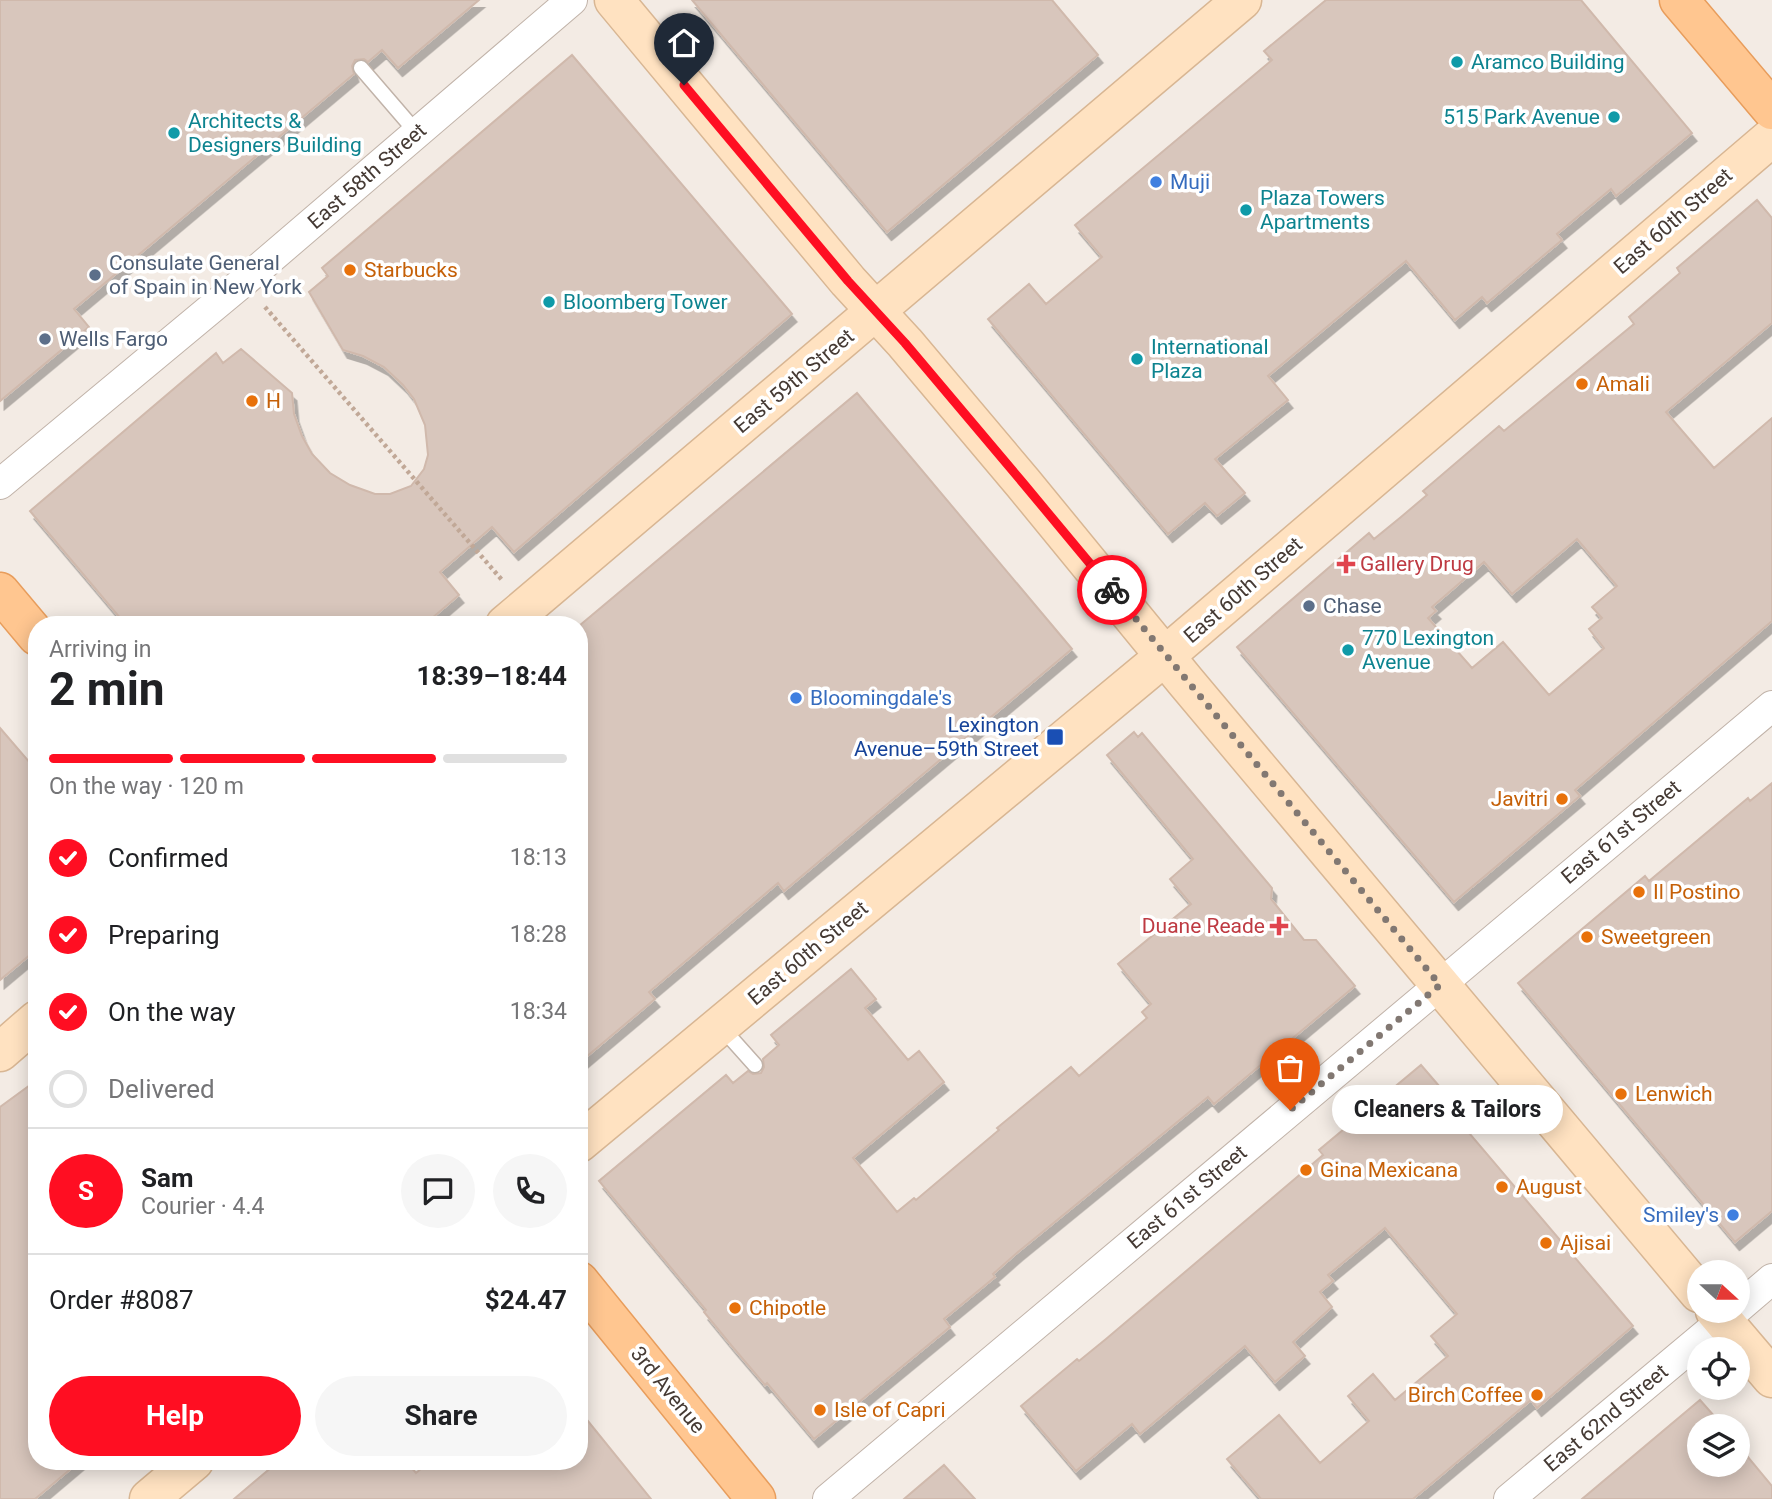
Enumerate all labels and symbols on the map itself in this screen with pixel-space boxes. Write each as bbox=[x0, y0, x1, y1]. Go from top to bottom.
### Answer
pin bbox=[654, 13, 714, 85]
place label: Aramco Building bbox=[1471, 50, 1625, 74]
marker: Aramco Building bbox=[1449, 54, 1465, 70]
place label: 515 Park Avenue bbox=[1443, 105, 1600, 129]
place label: Architects & Designers Building bbox=[188, 109, 362, 157]
marker: 515 Park Avenue bbox=[1606, 109, 1622, 125]
street label: East 58th Street bbox=[303, 118, 431, 234]
marker: Architects & Designers Building bbox=[166, 125, 182, 141]
street label: East 60th Street bbox=[1609, 163, 1737, 279]
place label: Muji bbox=[1170, 170, 1210, 194]
marker: Muji bbox=[1148, 174, 1164, 190]
place label: Plaza Towers Apartments bbox=[1260, 186, 1385, 234]
marker: Plaza Towers Apartments bbox=[1238, 202, 1254, 218]
place label: Consulate General of Spain in New York bbox=[109, 251, 302, 299]
place label: Starbucks bbox=[364, 258, 458, 282]
marker: Starbucks bbox=[342, 262, 358, 278]
marker: Consulate General of Spain in New York bbox=[87, 267, 103, 283]
place label: Bloomberg Tower bbox=[563, 290, 728, 314]
marker: Bloomberg Tower bbox=[541, 294, 557, 310]
street label: East 59th Street bbox=[729, 324, 859, 438]
place label: Wells Fargo bbox=[59, 327, 168, 351]
marker: Wells Fargo bbox=[37, 331, 53, 347]
place label: International Plaza bbox=[1151, 335, 1269, 383]
marker: International Plaza bbox=[1129, 351, 1145, 367]
place label: Amali bbox=[1596, 372, 1650, 396]
marker: Amali bbox=[1574, 376, 1590, 392]
place label: H bbox=[266, 389, 281, 413]
marker: H bbox=[244, 393, 260, 409]
street label: East 60th Street bbox=[1179, 532, 1307, 648]
place label: Gallery Drug bbox=[1360, 552, 1474, 576]
courier bbox=[1077, 555, 1147, 625]
marker: Gallery Drug bbox=[1338, 556, 1354, 572]
place label: Chase bbox=[1323, 594, 1382, 618]
marker: Chase bbox=[1301, 598, 1317, 614]
place label: 770 Lexington Avenue bbox=[1362, 626, 1494, 674]
marker: 770 Lexington Avenue bbox=[1340, 642, 1356, 658]
place label: Bloomingdale's bbox=[810, 686, 952, 710]
marker: Bloomingdale's bbox=[788, 690, 804, 706]
place label: Lexington Avenue–59th Street bbox=[854, 713, 1039, 761]
marker: Lexington Avenue–59th Street bbox=[1045, 727, 1065, 747]
street label: East 61st Street bbox=[1557, 775, 1686, 889]
place label: Javitri bbox=[1491, 787, 1548, 811]
marker: Javitri bbox=[1554, 791, 1570, 807]
place label: Il Postino bbox=[1653, 880, 1741, 904]
marker: Il Postino bbox=[1631, 884, 1647, 900]
street label: East 60th Street bbox=[743, 896, 873, 1010]
place label: Duane Reade bbox=[1142, 914, 1265, 938]
marker: Duane Reade bbox=[1271, 918, 1287, 934]
place label: Sweetgreen bbox=[1601, 925, 1711, 949]
marker: Sweetgreen bbox=[1579, 929, 1595, 945]
pin bbox=[1260, 1038, 1320, 1110]
place label: Lenwich bbox=[1635, 1082, 1713, 1106]
callout: Cleaners & Tailors bbox=[1332, 1086, 1563, 1134]
marker: Lenwich bbox=[1613, 1086, 1629, 1102]
street label: East 61st Street bbox=[1123, 1140, 1252, 1254]
place label: Gina Mexicana bbox=[1320, 1158, 1458, 1182]
marker: Gina Mexicana bbox=[1298, 1162, 1314, 1178]
place label: August bbox=[1516, 1175, 1582, 1199]
marker: August bbox=[1494, 1179, 1510, 1195]
place label: Smiley's bbox=[1643, 1203, 1719, 1227]
marker: Smiley's bbox=[1725, 1207, 1741, 1223]
place label: Ajisai bbox=[1560, 1231, 1611, 1255]
marker: Ajisai bbox=[1538, 1235, 1554, 1251]
north arrow bbox=[1687, 1260, 1750, 1323]
place label: Chipotle bbox=[749, 1296, 826, 1320]
marker: Chipotle bbox=[727, 1300, 743, 1316]
street label: 3rd Avenue bbox=[626, 1342, 710, 1438]
street label: East 62nd Street bbox=[1539, 1359, 1673, 1477]
place label: Birch Coffee bbox=[1408, 1383, 1523, 1407]
marker: Birch Coffee bbox=[1529, 1387, 1545, 1403]
place label: Isle of Capri bbox=[834, 1398, 946, 1422]
marker: Isle of Capri bbox=[812, 1402, 828, 1418]

